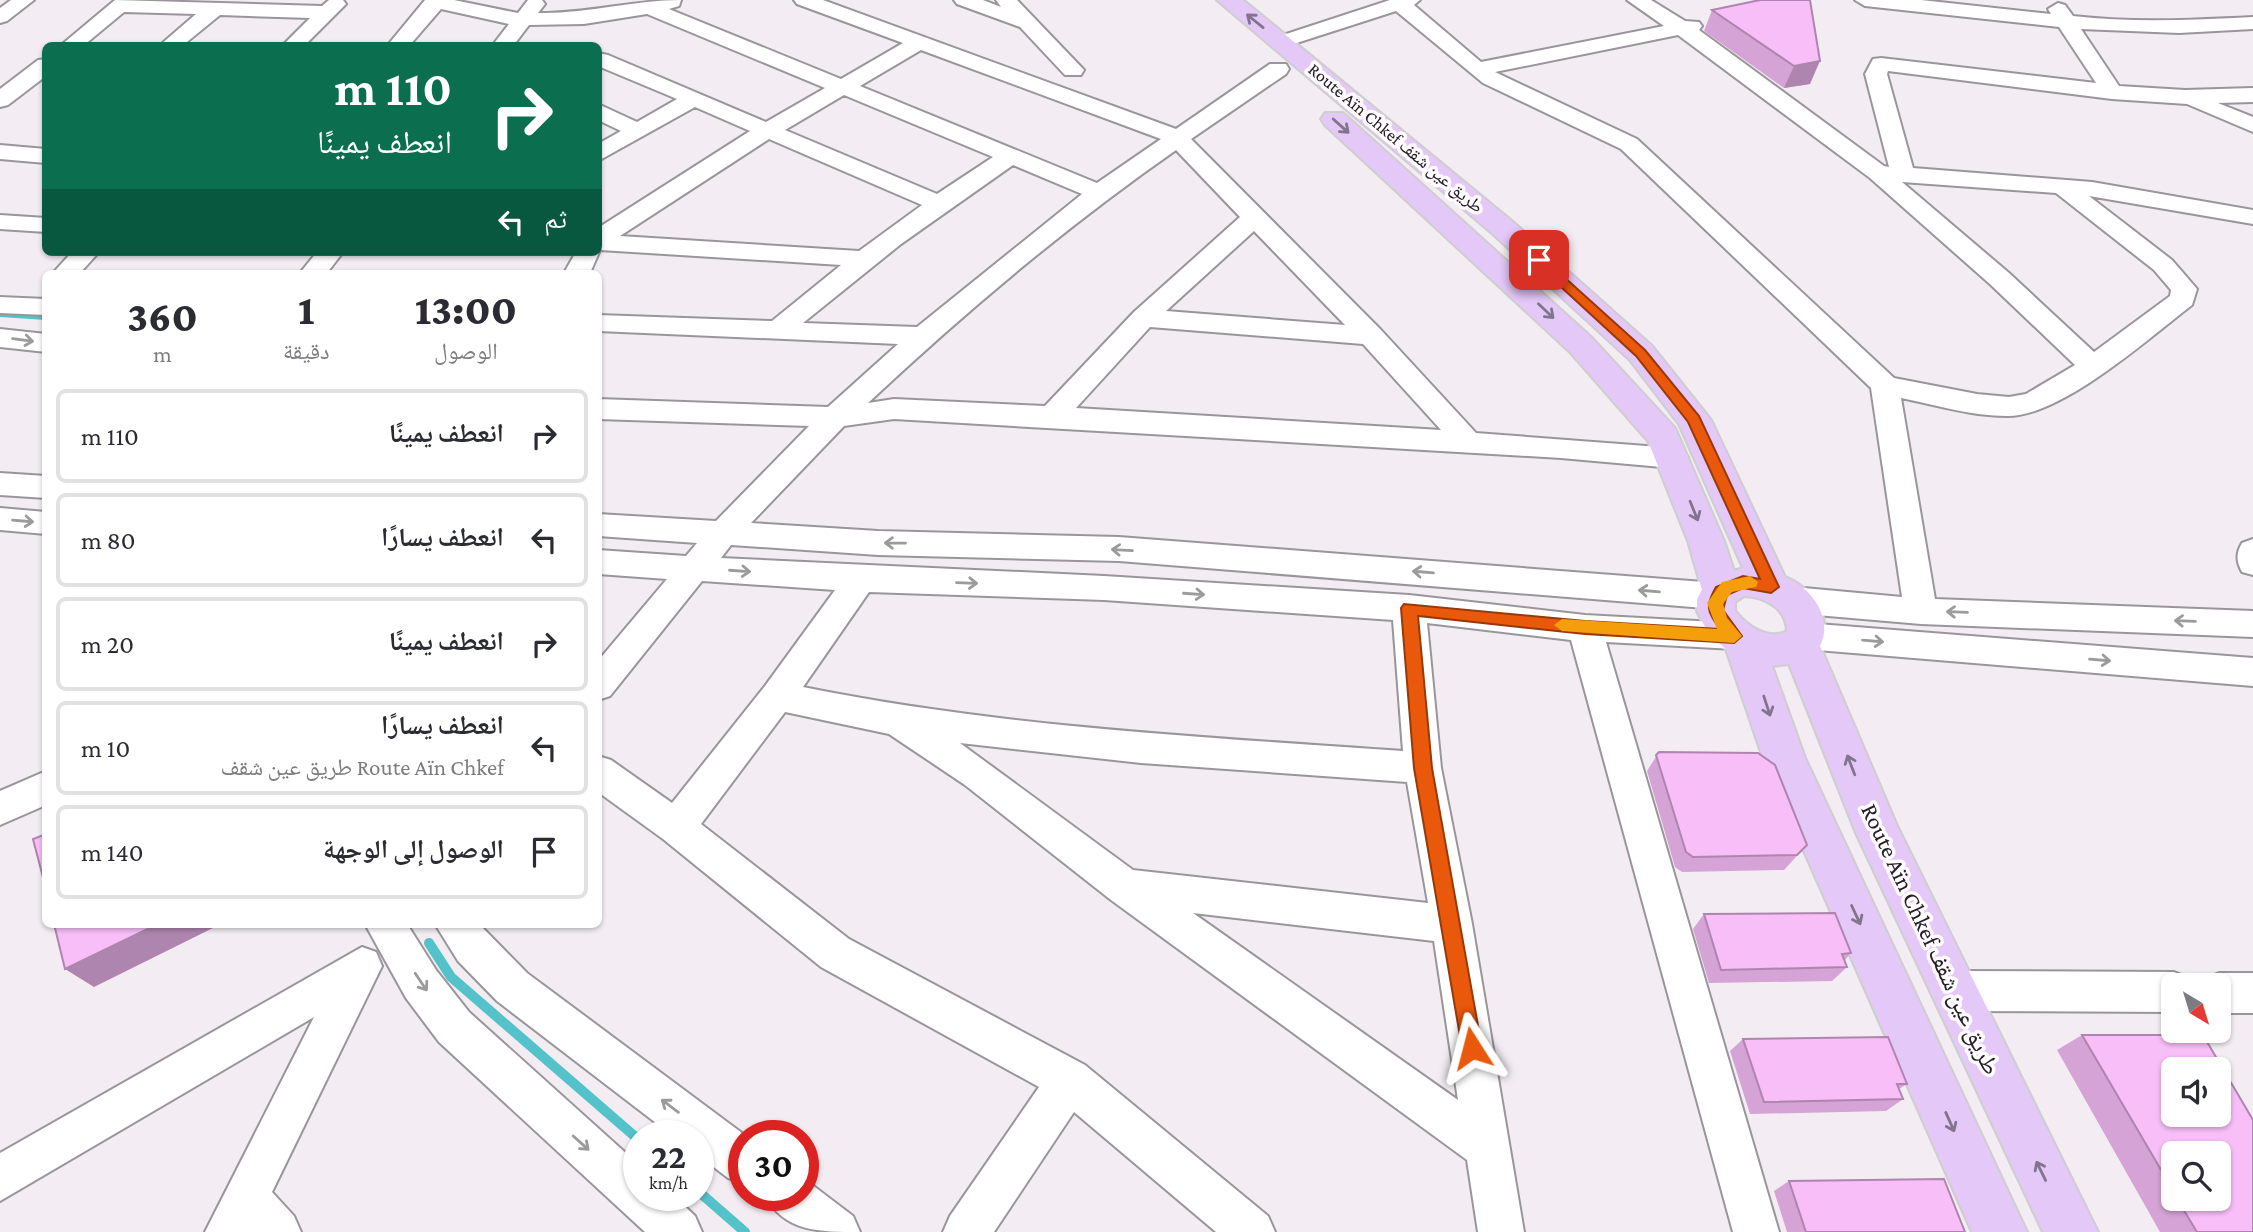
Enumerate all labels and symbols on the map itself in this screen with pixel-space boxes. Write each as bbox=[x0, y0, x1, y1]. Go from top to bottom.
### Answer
one-way arrow bbox=[1246, 13, 1264, 29]
street label: Route Aïn Chkef طريق عين شقف bbox=[1304, 59, 1487, 218]
one-way arrow bbox=[1332, 118, 1350, 134]
pin bbox=[1509, 230, 1569, 290]
one-way arrow bbox=[1537, 303, 1554, 320]
one-way arrow bbox=[11, 334, 34, 347]
one-way arrow bbox=[1688, 499, 1701, 521]
one-way arrow bbox=[11, 515, 34, 528]
one-way arrow bbox=[884, 537, 907, 550]
one-way arrow bbox=[1111, 543, 1134, 556]
one-way arrow bbox=[728, 565, 751, 578]
one-way arrow bbox=[1412, 565, 1434, 578]
one-way arrow bbox=[955, 577, 978, 590]
one-way arrow bbox=[1639, 584, 1661, 597]
one-way arrow bbox=[1183, 588, 1206, 601]
one-way arrow bbox=[1946, 606, 1969, 619]
one-way arrow bbox=[2174, 615, 2197, 628]
one-way arrow bbox=[1862, 635, 1884, 648]
one-way arrow bbox=[2088, 654, 2111, 667]
one-way arrow bbox=[1762, 694, 1774, 716]
one-way arrow bbox=[1844, 754, 1857, 776]
street label: Route Aïn Chkef طريق عين شقف bbox=[1855, 799, 2006, 1079]
one-way arrow bbox=[1849, 904, 1863, 925]
one-way arrow bbox=[413, 972, 428, 991]
north arrow bbox=[2161, 973, 2231, 1043]
position arrow bbox=[1435, 1011, 1509, 1085]
one-way arrow bbox=[660, 1099, 679, 1114]
one-way arrow bbox=[1944, 1111, 1957, 1132]
speed limit sign: 30 bbox=[728, 1120, 819, 1211]
one-way arrow bbox=[572, 1134, 589, 1151]
one-way arrow bbox=[2034, 1161, 2047, 1182]

